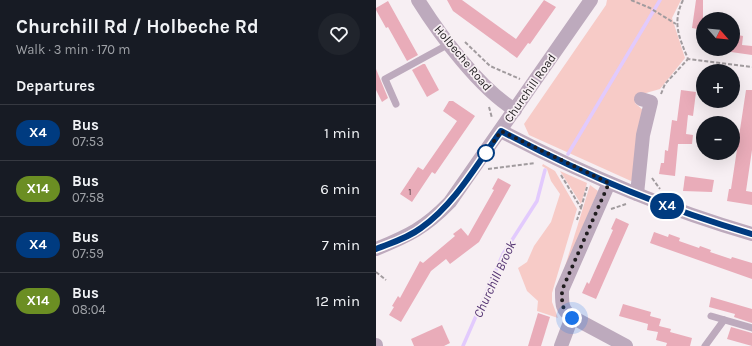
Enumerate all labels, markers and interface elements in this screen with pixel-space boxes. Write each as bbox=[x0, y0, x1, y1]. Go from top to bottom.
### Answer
north arrow bbox=[696, 12, 740, 56]
map controls bbox=[696, 12, 740, 160]
button: heart bbox=[318, 13, 360, 55]
text: Churchill Rd / Holbeche Rd bbox=[16, 16, 259, 38]
street label: Holbeche Road bbox=[432, 22, 494, 94]
text: Walk · 3 min · 170 m bbox=[16, 42, 130, 57]
street label: Churchill Road bbox=[501, 51, 559, 125]
button: + bbox=[696, 64, 740, 108]
text: Departures bbox=[16, 77, 95, 95]
text: Bus bbox=[72, 116, 99, 134]
button: − bbox=[696, 116, 740, 160]
text: X4 bbox=[29, 124, 47, 141]
text: 1 min bbox=[324, 124, 360, 142]
text: 07:53 bbox=[72, 134, 104, 149]
unlabelled marker bbox=[477, 144, 495, 162]
text: Bus bbox=[72, 172, 99, 190]
text: X14 bbox=[27, 180, 49, 197]
text: 6 min bbox=[320, 180, 360, 198]
house number: 1 bbox=[408, 186, 412, 198]
text: 07:58 bbox=[72, 190, 104, 205]
line badge: X4 bbox=[649, 193, 685, 219]
text: X4 bbox=[658, 197, 676, 214]
text: Bus bbox=[72, 228, 99, 246]
text: X4 bbox=[29, 236, 47, 253]
text: 7 min bbox=[322, 236, 360, 254]
water label: Churchill Brook bbox=[470, 238, 519, 320]
text: 07:59 bbox=[72, 246, 104, 261]
text: Bus bbox=[72, 284, 99, 302]
text: X14 bbox=[27, 292, 49, 309]
text: 12 min bbox=[315, 292, 360, 310]
text: 08:04 bbox=[72, 302, 106, 317]
your location bbox=[562, 308, 582, 328]

